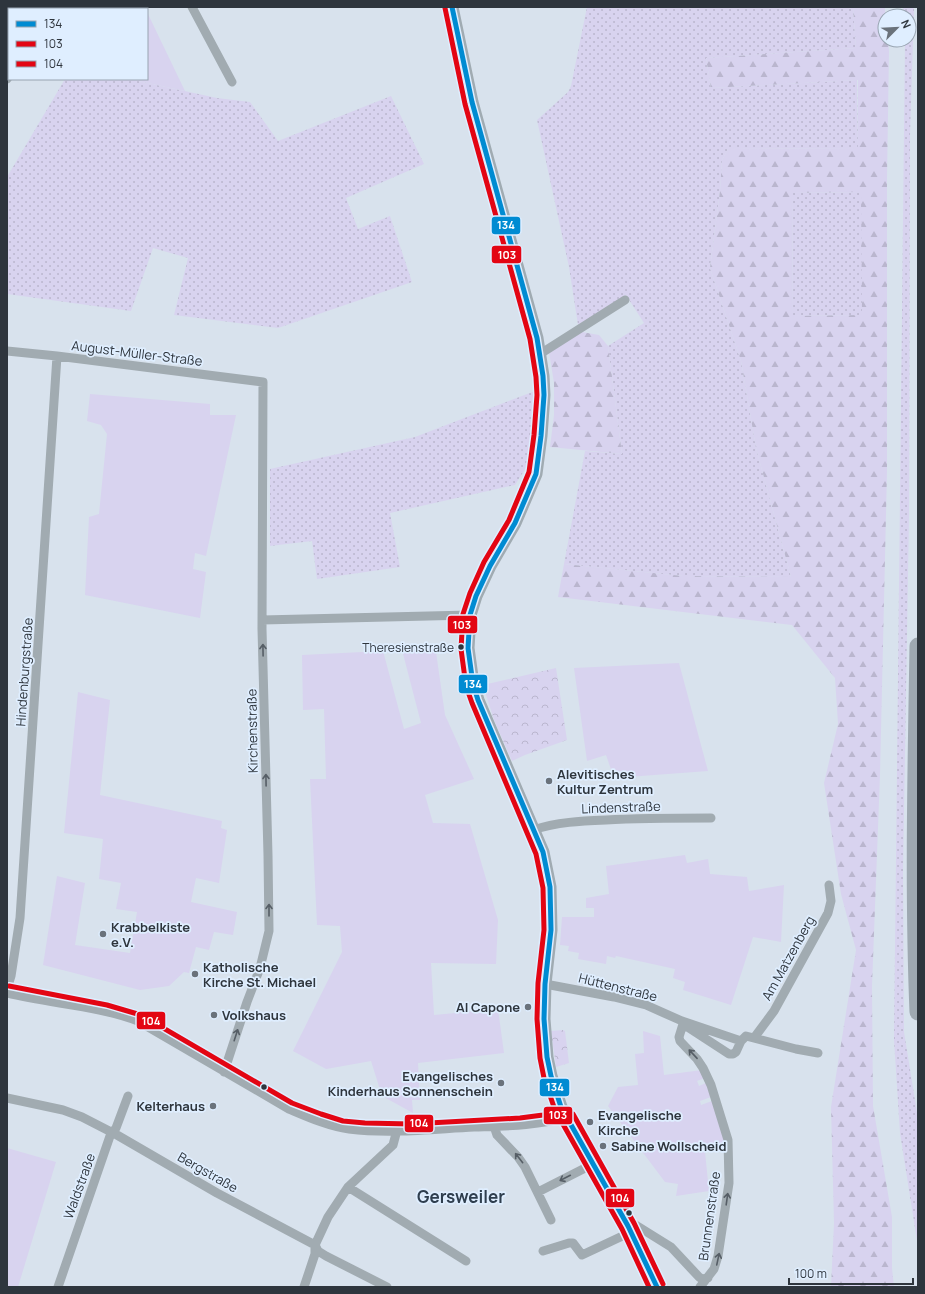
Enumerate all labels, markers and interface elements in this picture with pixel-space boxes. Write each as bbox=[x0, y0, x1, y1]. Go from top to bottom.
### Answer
legend bbox=[8, 8, 148, 80]
north arrow bbox=[877, 8, 917, 48]
text: 134 bbox=[44, 15, 62, 32]
text: N bbox=[898, 17, 915, 30]
text: 103 bbox=[44, 35, 63, 52]
text: 104 bbox=[44, 55, 63, 72]
line badge: 134 bbox=[491, 216, 521, 235]
text: 134 bbox=[497, 217, 515, 232]
line badge: 103 bbox=[491, 245, 522, 264]
text: 103 bbox=[498, 247, 516, 262]
street label: August-Müller-Straße bbox=[71, 336, 204, 370]
line badge: 103 bbox=[447, 615, 478, 634]
street label: Hindenburgstraße bbox=[11, 617, 37, 727]
text: 103 bbox=[453, 617, 471, 632]
place label: Theresienstraße bbox=[362, 639, 454, 656]
marker: Theresienstraße bbox=[456, 642, 466, 652]
one-way arrow bbox=[259, 644, 266, 657]
line badge: 134 bbox=[458, 674, 488, 694]
text: 134 bbox=[464, 676, 482, 691]
street label: Kirchenstraße bbox=[242, 688, 262, 773]
place label: Alevitisches Kultur Zentrum bbox=[557, 765, 653, 798]
one-way arrow bbox=[262, 774, 270, 787]
marker: Alevitisches Kultur Zentrum bbox=[544, 776, 554, 786]
street label: Lindenstraße bbox=[581, 797, 661, 817]
one-way arrow bbox=[265, 904, 272, 917]
street label: Am Matzenberg bbox=[757, 912, 819, 1004]
place label: Krabbelkiste e.V. bbox=[111, 918, 190, 951]
marker: Krabbelkiste e.V. bbox=[98, 929, 108, 939]
place label: Katholische Kirche St. Michael bbox=[203, 958, 316, 991]
marker: Katholische Kirche St. Michael bbox=[190, 969, 200, 979]
street label: Hüttenstraße bbox=[577, 969, 660, 1006]
place label: Al Capone bbox=[456, 998, 520, 1016]
marker: Al Capone bbox=[523, 1002, 533, 1012]
place label: Volkshaus bbox=[222, 1006, 286, 1024]
marker: Volkshaus bbox=[209, 1010, 219, 1020]
line badge: 104 bbox=[136, 1011, 166, 1030]
text: 104 bbox=[142, 1013, 161, 1028]
one-way arrow bbox=[233, 1028, 240, 1041]
one-way arrow bbox=[688, 1049, 697, 1060]
place label: Evangelisches Kinderhaus Sonnenschein bbox=[328, 1067, 493, 1100]
marker: Evangelisches Kinderhaus Sonnenschein bbox=[496, 1078, 506, 1088]
line badge: 134 bbox=[539, 1078, 570, 1097]
text: 134 bbox=[546, 1079, 564, 1094]
unlabelled marker bbox=[259, 1082, 269, 1092]
place label: Kelterhaus bbox=[137, 1097, 205, 1115]
marker: Kelterhaus bbox=[208, 1101, 218, 1111]
line badge: 103 bbox=[543, 1106, 573, 1125]
place label: Evangelische Kirche bbox=[598, 1106, 682, 1139]
text: 103 bbox=[549, 1107, 567, 1122]
line badge: 104 bbox=[404, 1114, 434, 1133]
text: 104 bbox=[410, 1115, 429, 1130]
marker: Evangelische Kirche bbox=[585, 1117, 595, 1127]
place label: Sabine Wollscheid bbox=[611, 1137, 727, 1155]
marker: Sabine Wollscheid bbox=[598, 1141, 608, 1151]
street label: Bergstraße bbox=[175, 1148, 242, 1197]
street label: Waldstraße bbox=[59, 1150, 99, 1221]
one-way arrow bbox=[514, 1153, 523, 1164]
street label: Brunnenstraße bbox=[694, 1170, 724, 1262]
one-way arrow bbox=[559, 1175, 571, 1182]
district label: Gersweiler bbox=[417, 1185, 505, 1208]
line badge: 104 bbox=[605, 1188, 635, 1208]
text: 104 bbox=[611, 1190, 630, 1205]
one-way arrow bbox=[723, 1192, 731, 1205]
unlabelled marker bbox=[624, 1208, 634, 1218]
one-way arrow bbox=[714, 1252, 722, 1265]
scale bar bbox=[789, 1260, 913, 1286]
text: 100 m bbox=[795, 1265, 827, 1282]

